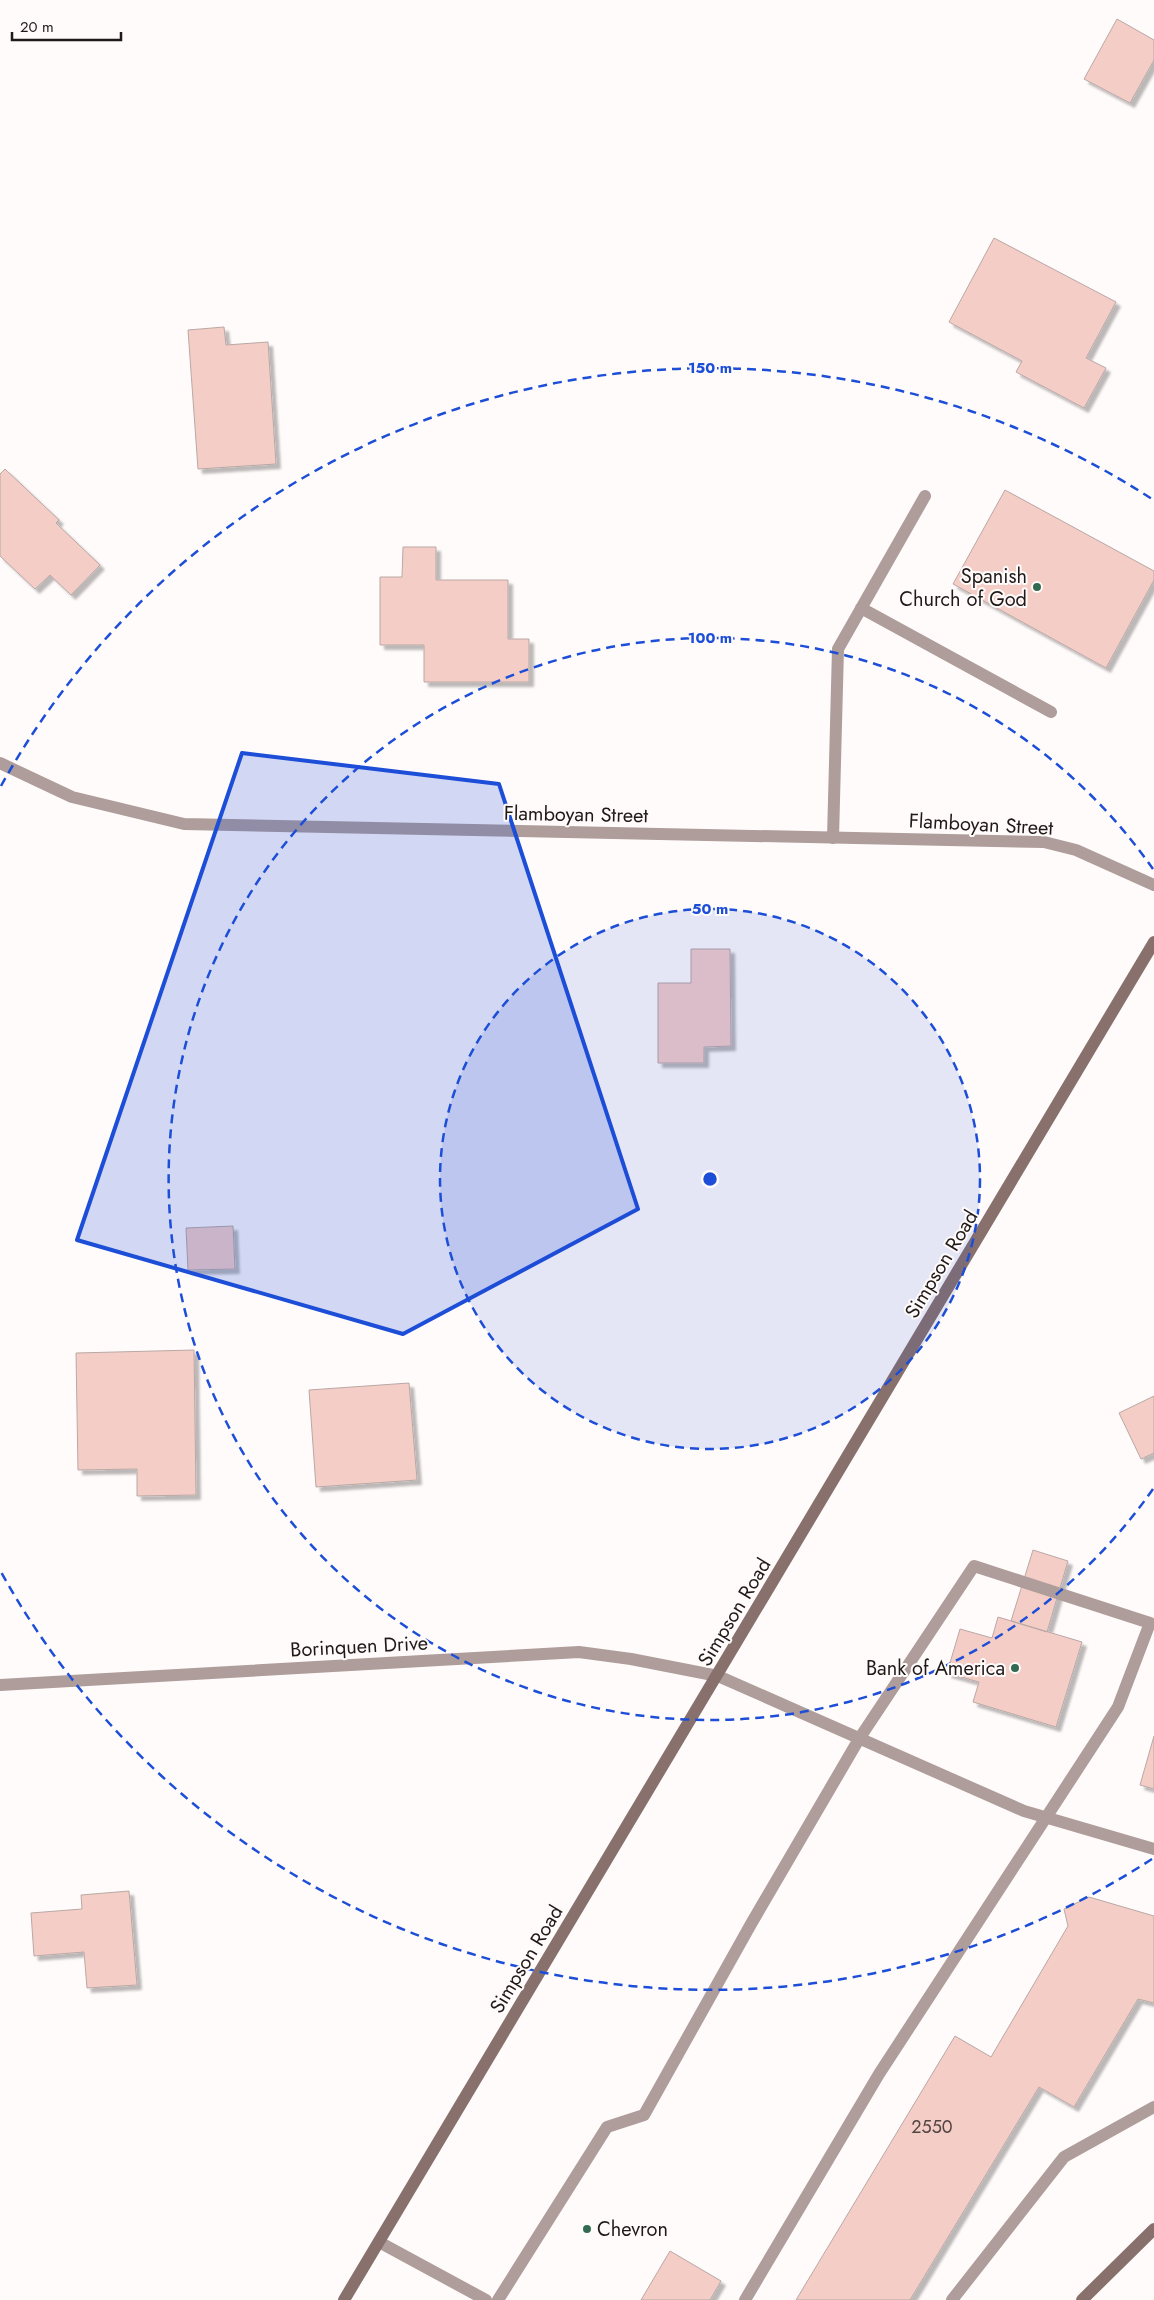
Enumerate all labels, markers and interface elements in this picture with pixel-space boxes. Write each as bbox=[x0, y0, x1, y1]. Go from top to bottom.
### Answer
scale bar bbox=[12, 10, 121, 42]
text: 20 m bbox=[20, 16, 54, 38]
text: 150 m bbox=[688, 357, 732, 379]
place label: Spanish Church of God bbox=[899, 562, 1027, 614]
marker: Spanish Church of God bbox=[1031, 581, 1043, 593]
text: 100 m bbox=[688, 627, 732, 649]
street label: Flamboyan Street bbox=[504, 799, 649, 830]
street label: Flamboyan Street bbox=[908, 806, 1054, 843]
text: 50 m bbox=[692, 898, 728, 920]
centre of rings bbox=[701, 1170, 719, 1188]
street label: Simpson Road bbox=[898, 1205, 985, 1324]
street label: Simpson Road bbox=[691, 1553, 778, 1672]
street label: Borinquen Drive bbox=[289, 1628, 429, 1665]
place label: Bank of America bbox=[866, 1654, 1005, 1683]
marker: Bank of America bbox=[1009, 1662, 1021, 1674]
street label: Simpson Road bbox=[483, 1900, 570, 2019]
house number: 2550 bbox=[911, 2114, 953, 2140]
place label: Chevron bbox=[597, 2215, 668, 2244]
marker: Chevron bbox=[581, 2223, 593, 2235]

